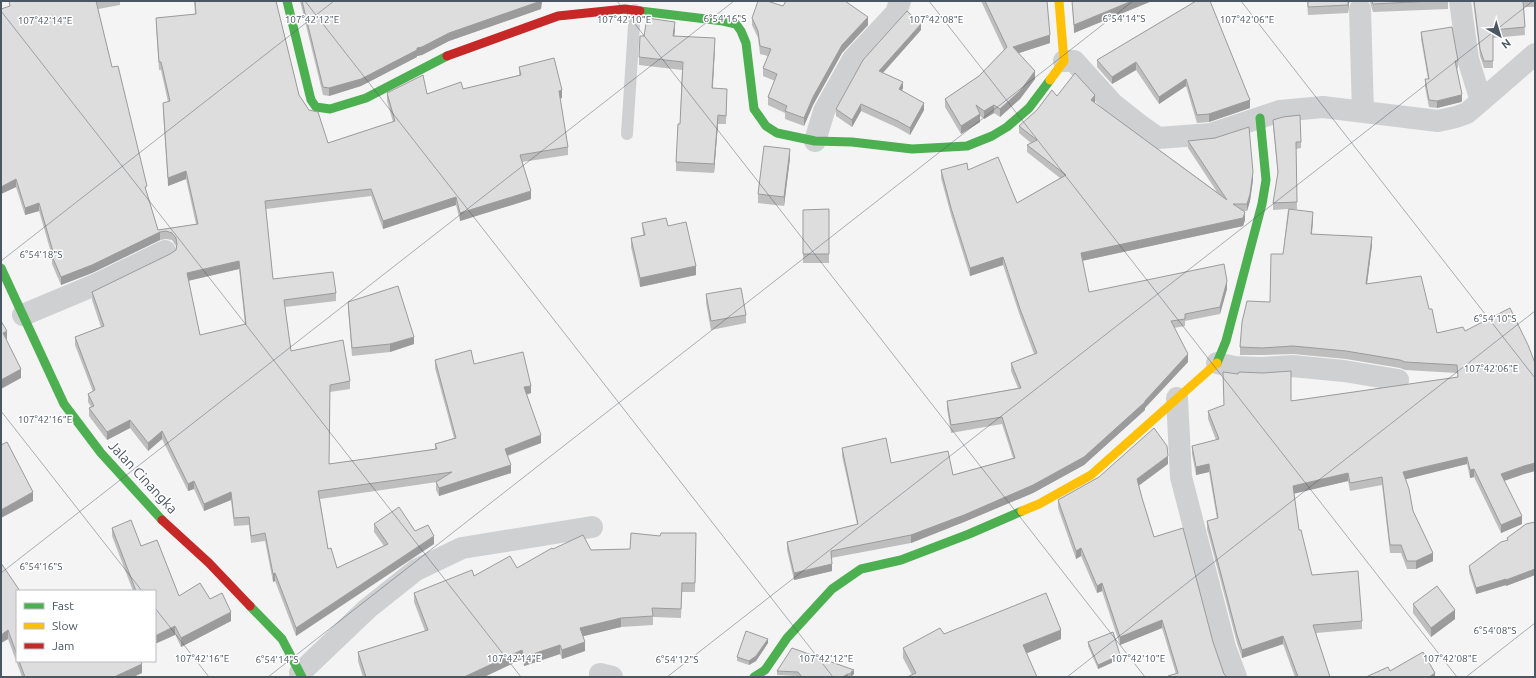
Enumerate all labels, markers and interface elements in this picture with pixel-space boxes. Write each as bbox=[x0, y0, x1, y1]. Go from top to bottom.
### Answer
text: 6°54'16"S bbox=[703, 13, 747, 24]
text: 6°54'14"S bbox=[1102, 13, 1146, 24]
text: 107°42'12"E bbox=[285, 14, 340, 25]
text: 107°42'10"E bbox=[597, 14, 652, 25]
text: 107°42'08"E bbox=[909, 14, 964, 25]
text: 107°42'06"E bbox=[1220, 14, 1275, 25]
text: 107°42'14"E bbox=[18, 15, 73, 26]
north arrow bbox=[1480, 16, 1520, 56]
text: N bbox=[1499, 37, 1513, 51]
text: 6°54'18"S bbox=[19, 249, 63, 260]
text: 6°54'10"S bbox=[1473, 313, 1517, 324]
text: 107°42'06"E bbox=[1464, 363, 1519, 374]
text: 107°42'16"E bbox=[18, 414, 73, 425]
street label: Jalan Cinangka bbox=[105, 437, 181, 517]
text: 6°54'16"S bbox=[19, 561, 63, 572]
legend bbox=[16, 590, 156, 662]
text: Fast bbox=[52, 599, 74, 612]
text: Slow bbox=[52, 619, 78, 632]
text: 6°54'08"S bbox=[1473, 625, 1517, 636]
text: Jam bbox=[52, 639, 74, 652]
text: 107°42'16"E bbox=[175, 653, 230, 664]
text: 107°42'14"E bbox=[487, 653, 542, 664]
text: 107°42'12"E bbox=[799, 653, 854, 664]
text: 107°42'10"E bbox=[1111, 653, 1166, 664]
text: 107°42'08"E bbox=[1423, 653, 1478, 664]
text: 6°54'14"S bbox=[255, 654, 299, 665]
text: 6°54'12"S bbox=[655, 654, 699, 665]

